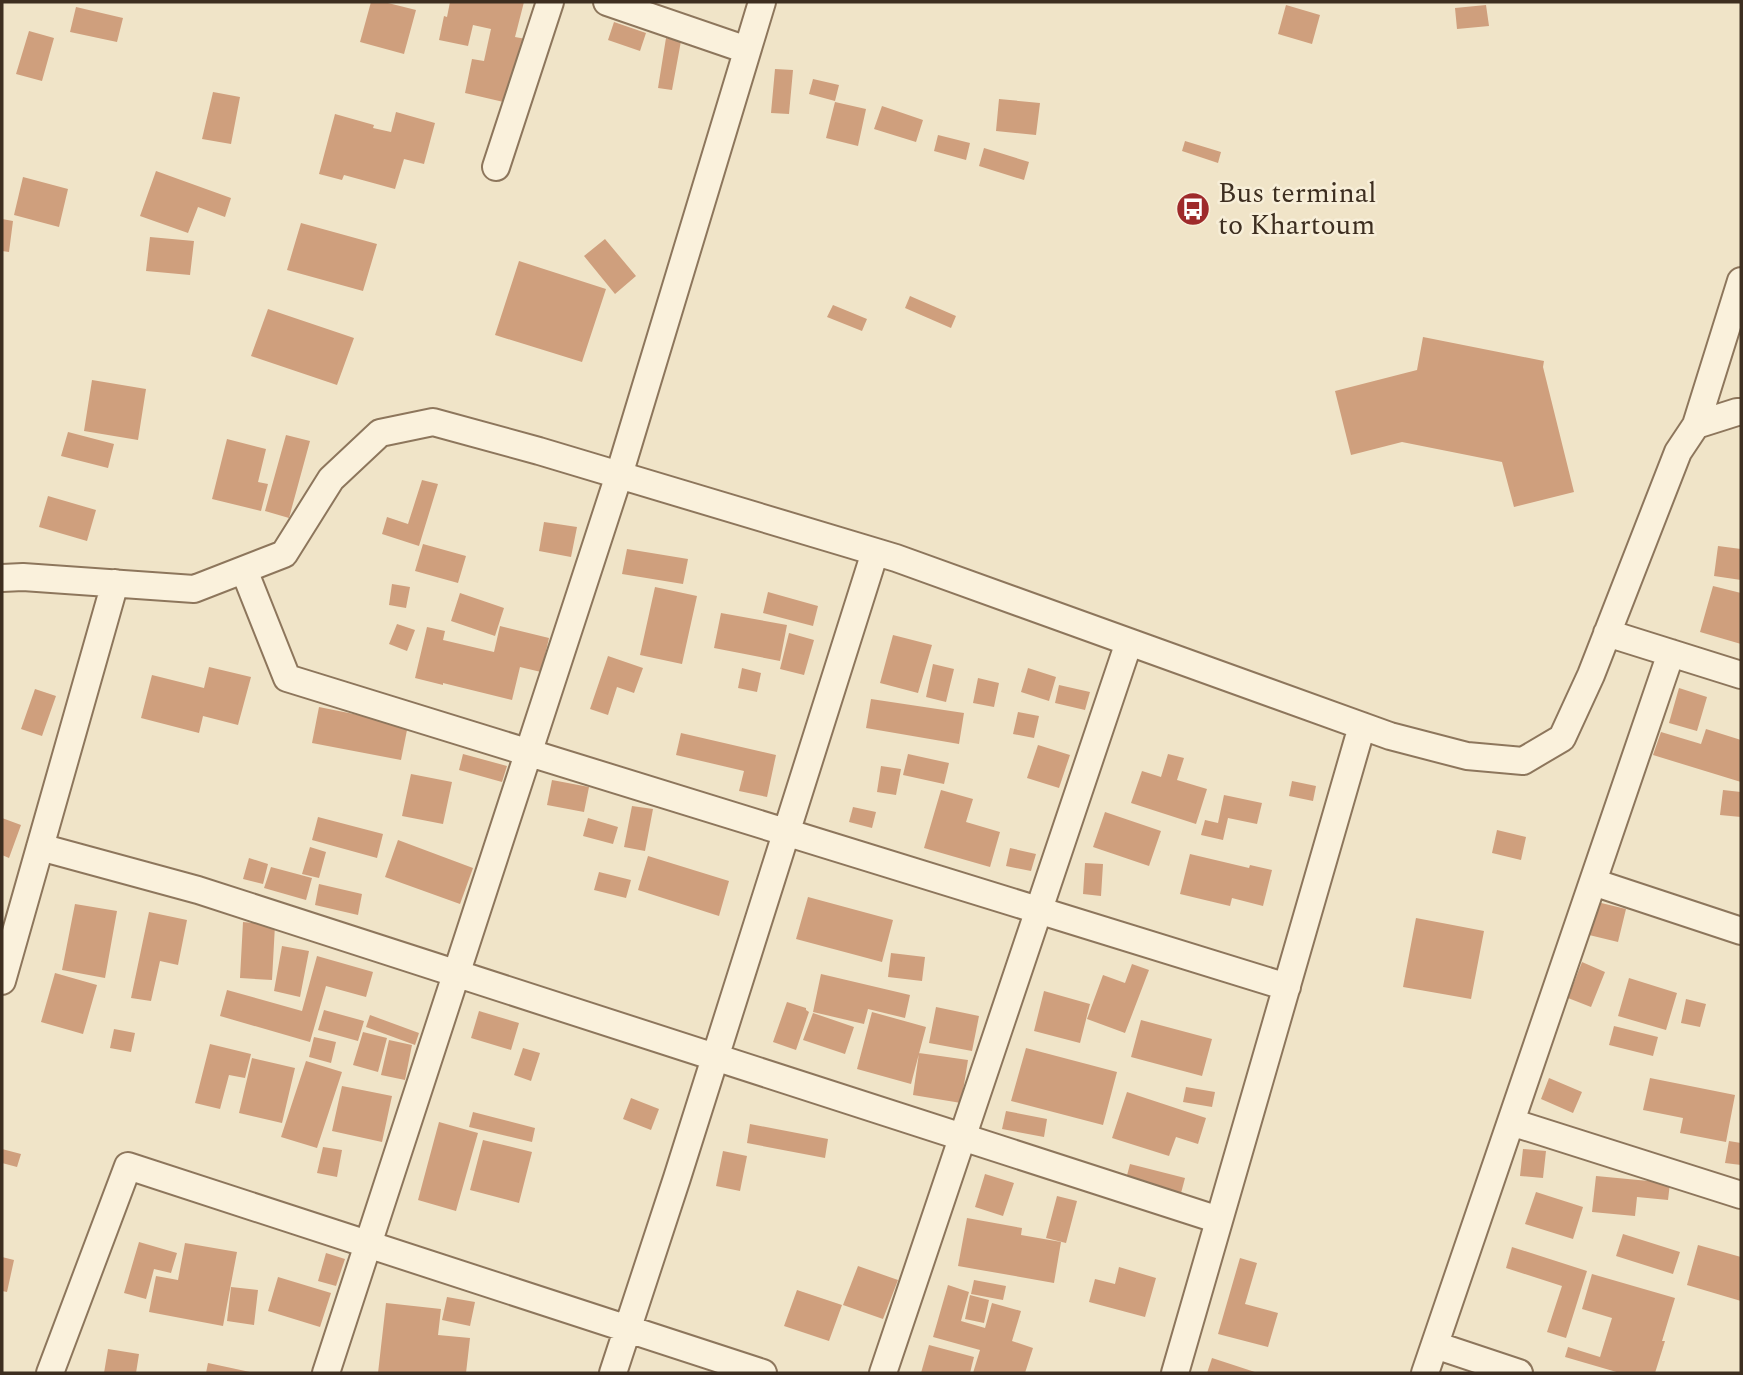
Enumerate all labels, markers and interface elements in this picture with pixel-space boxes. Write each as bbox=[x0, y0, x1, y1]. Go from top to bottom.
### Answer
place label: Bus terminal to Khartoum bbox=[1218, 172, 1376, 247]
bus stop icon: Bus terminal to Khartoum bbox=[1174, 190, 1212, 228]

